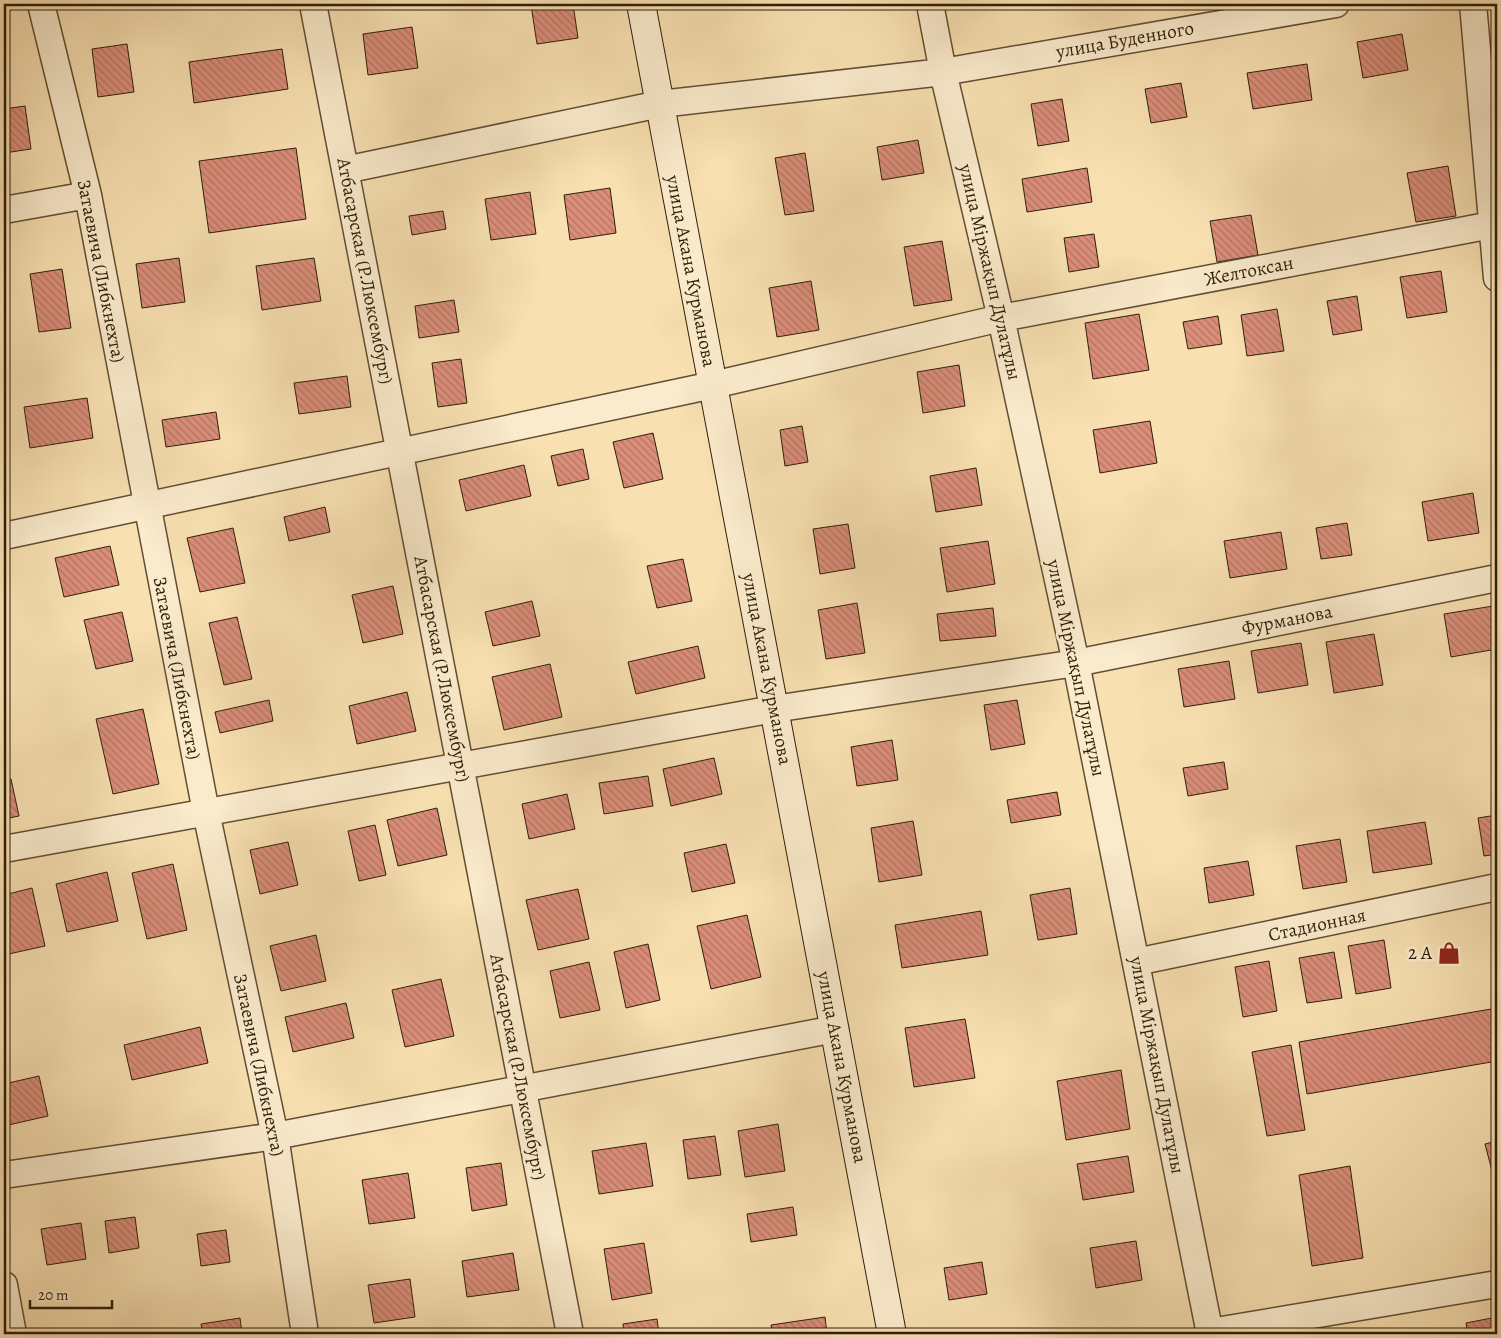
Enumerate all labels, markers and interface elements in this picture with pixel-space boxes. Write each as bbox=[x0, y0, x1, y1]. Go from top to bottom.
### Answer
street label: улица Буденного bbox=[1053, 15, 1196, 65]
street label: Атбасарская (Р.Люксембург) bbox=[330, 155, 400, 386]
street label: улица Міржақып Дулатұлы bbox=[952, 160, 1028, 383]
street label: улица Акана Курманова bbox=[659, 172, 722, 369]
street label: Затаевича (Либкнехта) bbox=[71, 177, 131, 365]
street label: Желтоксан bbox=[1202, 250, 1296, 292]
street label: Атбасарская (Р.Люксембург) bbox=[407, 553, 477, 784]
street label: улица Міржақып Дулатұлы bbox=[1040, 556, 1112, 779]
street label: улица Акана Курманова bbox=[735, 570, 798, 767]
street label: Затаевича (Либкнехта) bbox=[147, 574, 207, 762]
street label: Фурманова bbox=[1239, 598, 1335, 642]
street label: Стадионная bbox=[1266, 902, 1368, 948]
place label: 2 А bbox=[1408, 940, 1433, 966]
shop icon: 2 А bbox=[1436, 940, 1462, 966]
street label: Атбасарская (Р.Люксембург) bbox=[483, 951, 553, 1182]
street label: улица Міржақып Дулатұлы bbox=[1123, 953, 1191, 1176]
street label: улица Акана Курманова bbox=[810, 968, 873, 1165]
street label: Затаевича (Либкнехта) bbox=[227, 971, 291, 1159]
scale bar bbox=[30, 1278, 112, 1310]
text: 20 m bbox=[38, 1285, 69, 1305]

